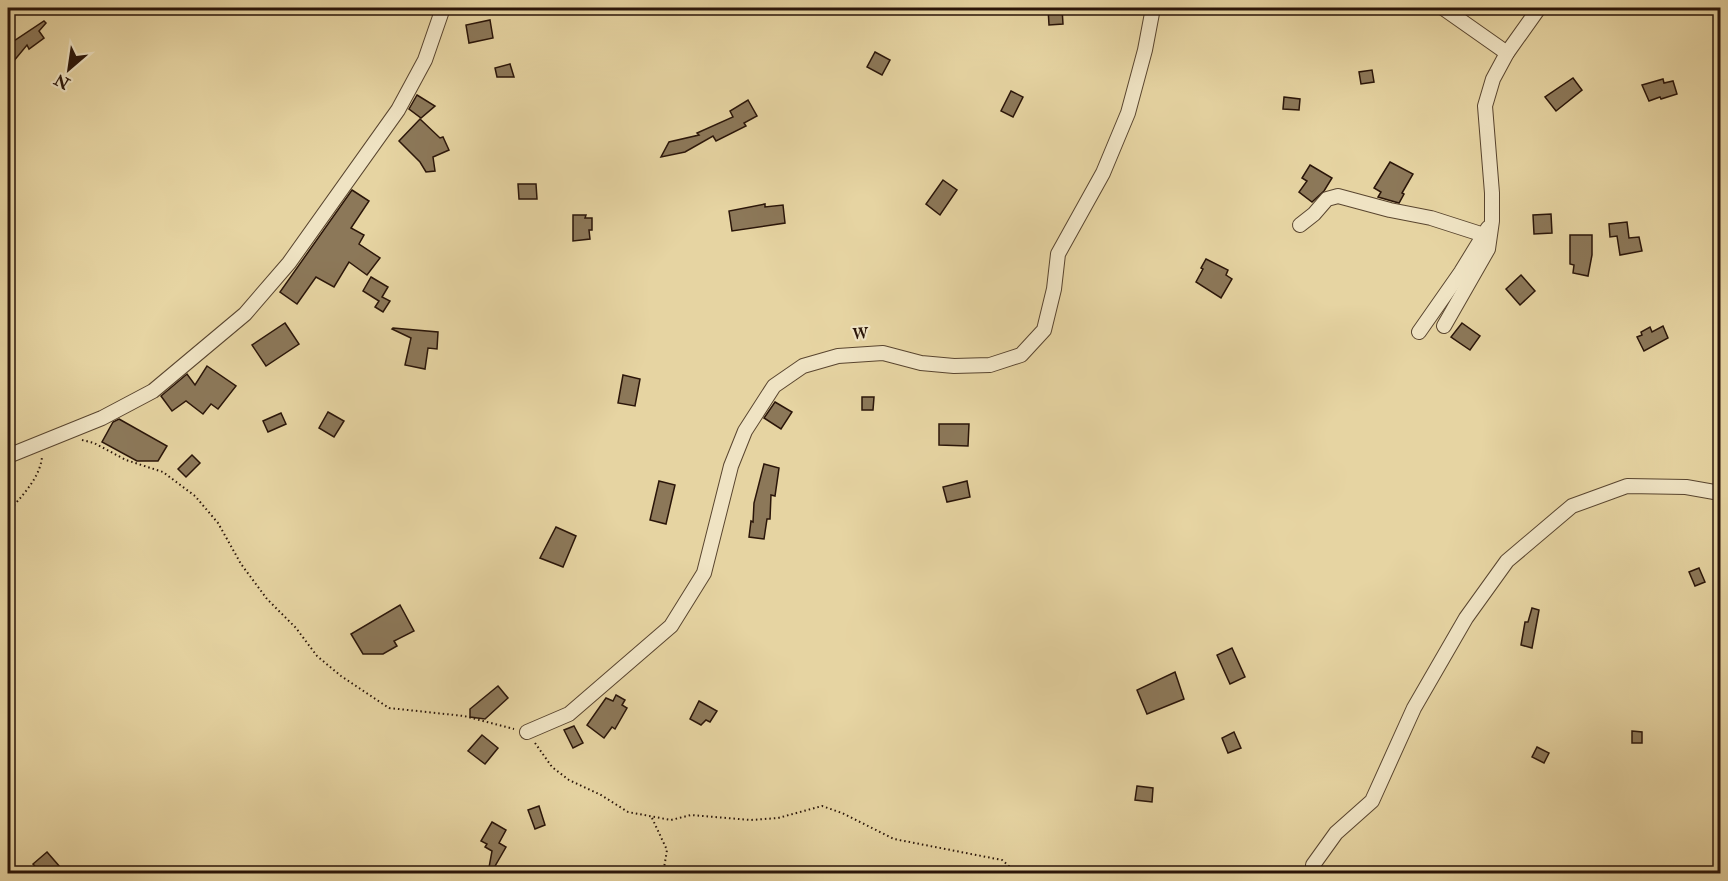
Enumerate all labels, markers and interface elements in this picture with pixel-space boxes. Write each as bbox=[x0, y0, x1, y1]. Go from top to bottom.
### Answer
north arrow bbox=[39, 39, 99, 99]
text: N bbox=[51, 69, 74, 94]
street label: w bbox=[851, 314, 870, 348]

